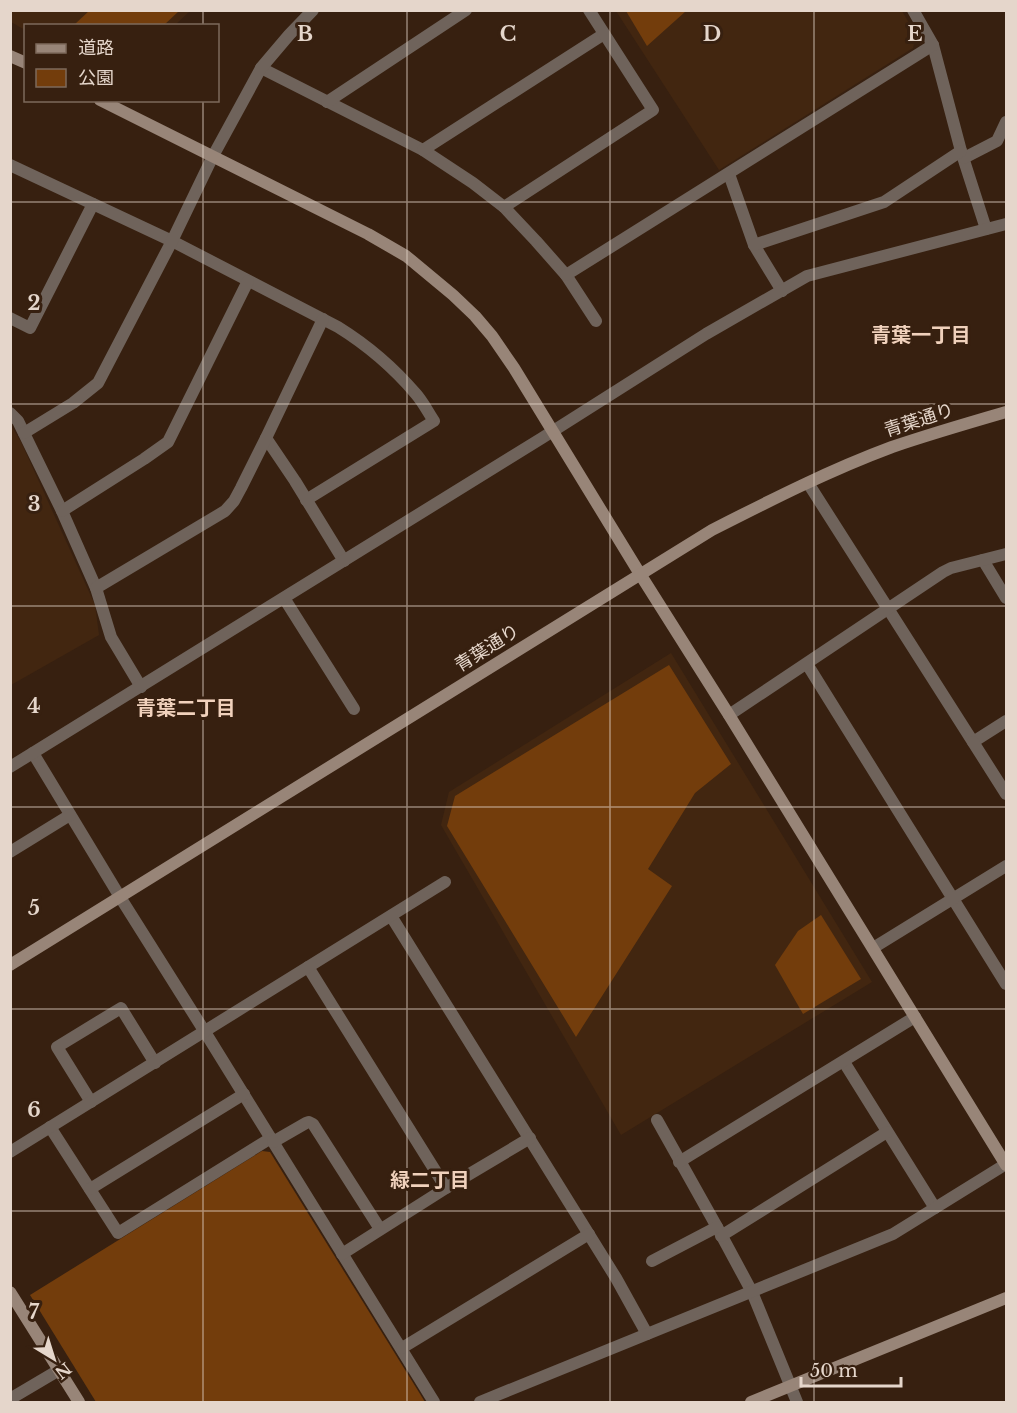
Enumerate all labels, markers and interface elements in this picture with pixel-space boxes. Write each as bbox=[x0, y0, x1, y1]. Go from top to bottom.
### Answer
text: B bbox=[297, 22, 313, 46]
text: C bbox=[500, 22, 516, 46]
text: D bbox=[703, 22, 721, 46]
text: E bbox=[907, 22, 923, 46]
legend bbox=[24, 24, 219, 102]
text: 道路 bbox=[78, 37, 114, 59]
text: 公園 bbox=[78, 67, 114, 89]
text: 2 bbox=[27, 291, 41, 315]
district label: 青葉一丁目 bbox=[871, 323, 971, 347]
street label: 青葉通り bbox=[881, 398, 957, 442]
text: 3 bbox=[28, 492, 40, 516]
street label: 青葉通り bbox=[451, 620, 523, 676]
text: 4 bbox=[27, 694, 41, 718]
district label: 青葉二丁目 bbox=[136, 696, 236, 720]
text: 5 bbox=[28, 896, 40, 920]
text: 6 bbox=[27, 1098, 41, 1122]
district label: 緑二丁目 bbox=[390, 1168, 470, 1192]
text: 7 bbox=[29, 1300, 40, 1324]
north arrow bbox=[24, 1329, 84, 1389]
scale bar bbox=[801, 1350, 902, 1388]
text: N bbox=[51, 1358, 75, 1383]
text: 50 m bbox=[810, 1360, 858, 1382]

